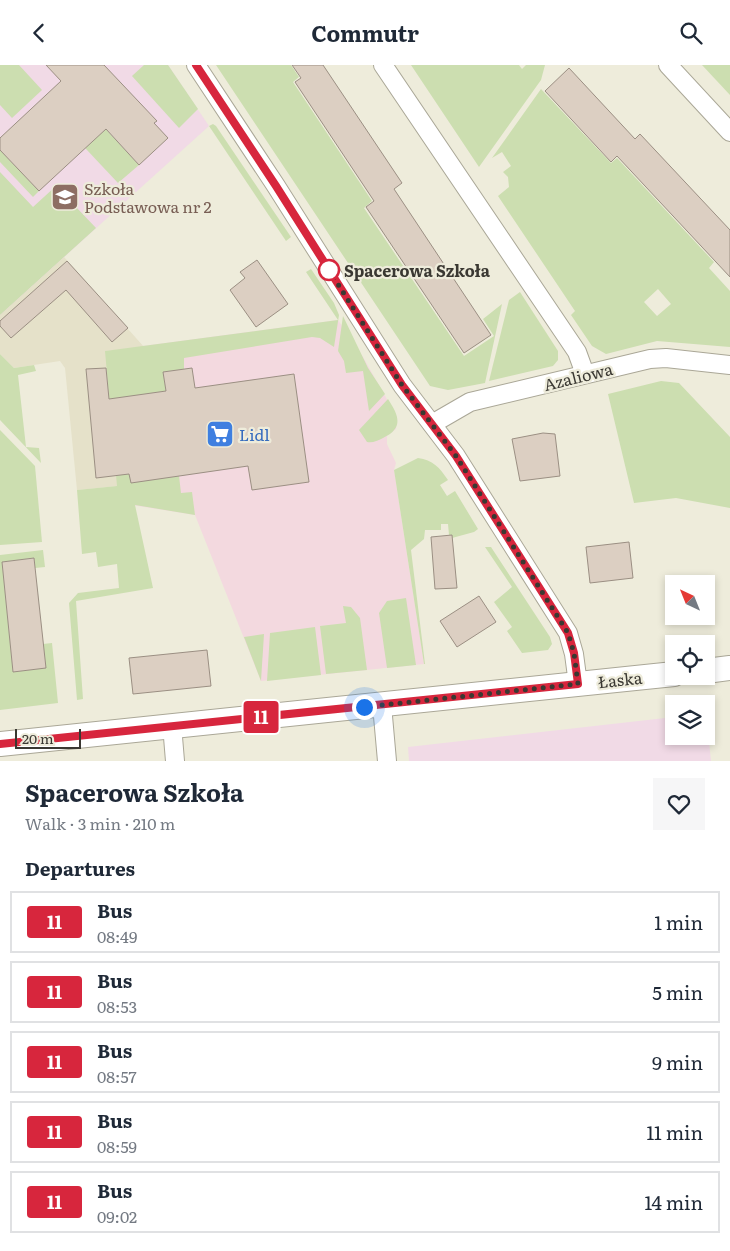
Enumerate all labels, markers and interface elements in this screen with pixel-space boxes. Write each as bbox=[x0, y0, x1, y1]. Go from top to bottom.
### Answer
text: Commutr bbox=[311, 16, 419, 49]
icon: back bbox=[25, 19, 53, 47]
icon: search bbox=[677, 19, 705, 47]
place label: Szkoła Podstawowa nr 2 bbox=[84, 176, 212, 218]
school or university icon: Szkoła Podstawowa nr 2 bbox=[50, 182, 80, 212]
place label: Spacerowa Szkoła bbox=[344, 258, 491, 282]
marker: Spacerowa Szkoła bbox=[318, 259, 340, 281]
street label: Azaliowa bbox=[541, 356, 615, 396]
supermarket icon: Lidl bbox=[205, 419, 235, 449]
place label: Lidl bbox=[239, 422, 270, 446]
north arrow bbox=[665, 575, 715, 625]
map controls bbox=[665, 575, 715, 745]
button: locate bbox=[665, 635, 715, 685]
street label: Łaska bbox=[597, 665, 644, 693]
your location bbox=[352, 695, 377, 720]
button: layers bbox=[665, 695, 715, 745]
line badge: 11 bbox=[238, 701, 284, 733]
text: 11 bbox=[254, 703, 268, 730]
scale bar bbox=[15, 726, 81, 749]
text: 20 m bbox=[22, 728, 54, 748]
text: Spacerowa Szkoła bbox=[25, 774, 244, 809]
button: heart bbox=[653, 778, 705, 830]
text: Walk · 3 min · 210 m bbox=[25, 811, 175, 835]
text: Departures bbox=[25, 854, 135, 882]
text: Bus bbox=[97, 896, 132, 924]
text: 11 bbox=[47, 908, 62, 935]
text: 1 min bbox=[654, 908, 703, 936]
text: 08:49 bbox=[97, 924, 137, 948]
text: Bus bbox=[97, 966, 132, 994]
text: 11 bbox=[47, 978, 62, 1005]
text: 5 min bbox=[652, 978, 703, 1006]
text: 08:53 bbox=[97, 994, 137, 1018]
text: Bus bbox=[97, 1036, 132, 1064]
text: 11 bbox=[47, 1048, 62, 1075]
text: 9 min bbox=[652, 1048, 703, 1076]
text: 08:57 bbox=[97, 1064, 137, 1088]
text: Bus bbox=[97, 1106, 132, 1134]
text: 11 bbox=[47, 1118, 62, 1145]
text: 11 min bbox=[646, 1118, 703, 1146]
text: 08:59 bbox=[97, 1134, 137, 1158]
text: Bus bbox=[97, 1176, 132, 1204]
text: 11 bbox=[47, 1188, 62, 1215]
text: 14 min bbox=[644, 1188, 703, 1216]
text: 09:02 bbox=[97, 1204, 137, 1228]

